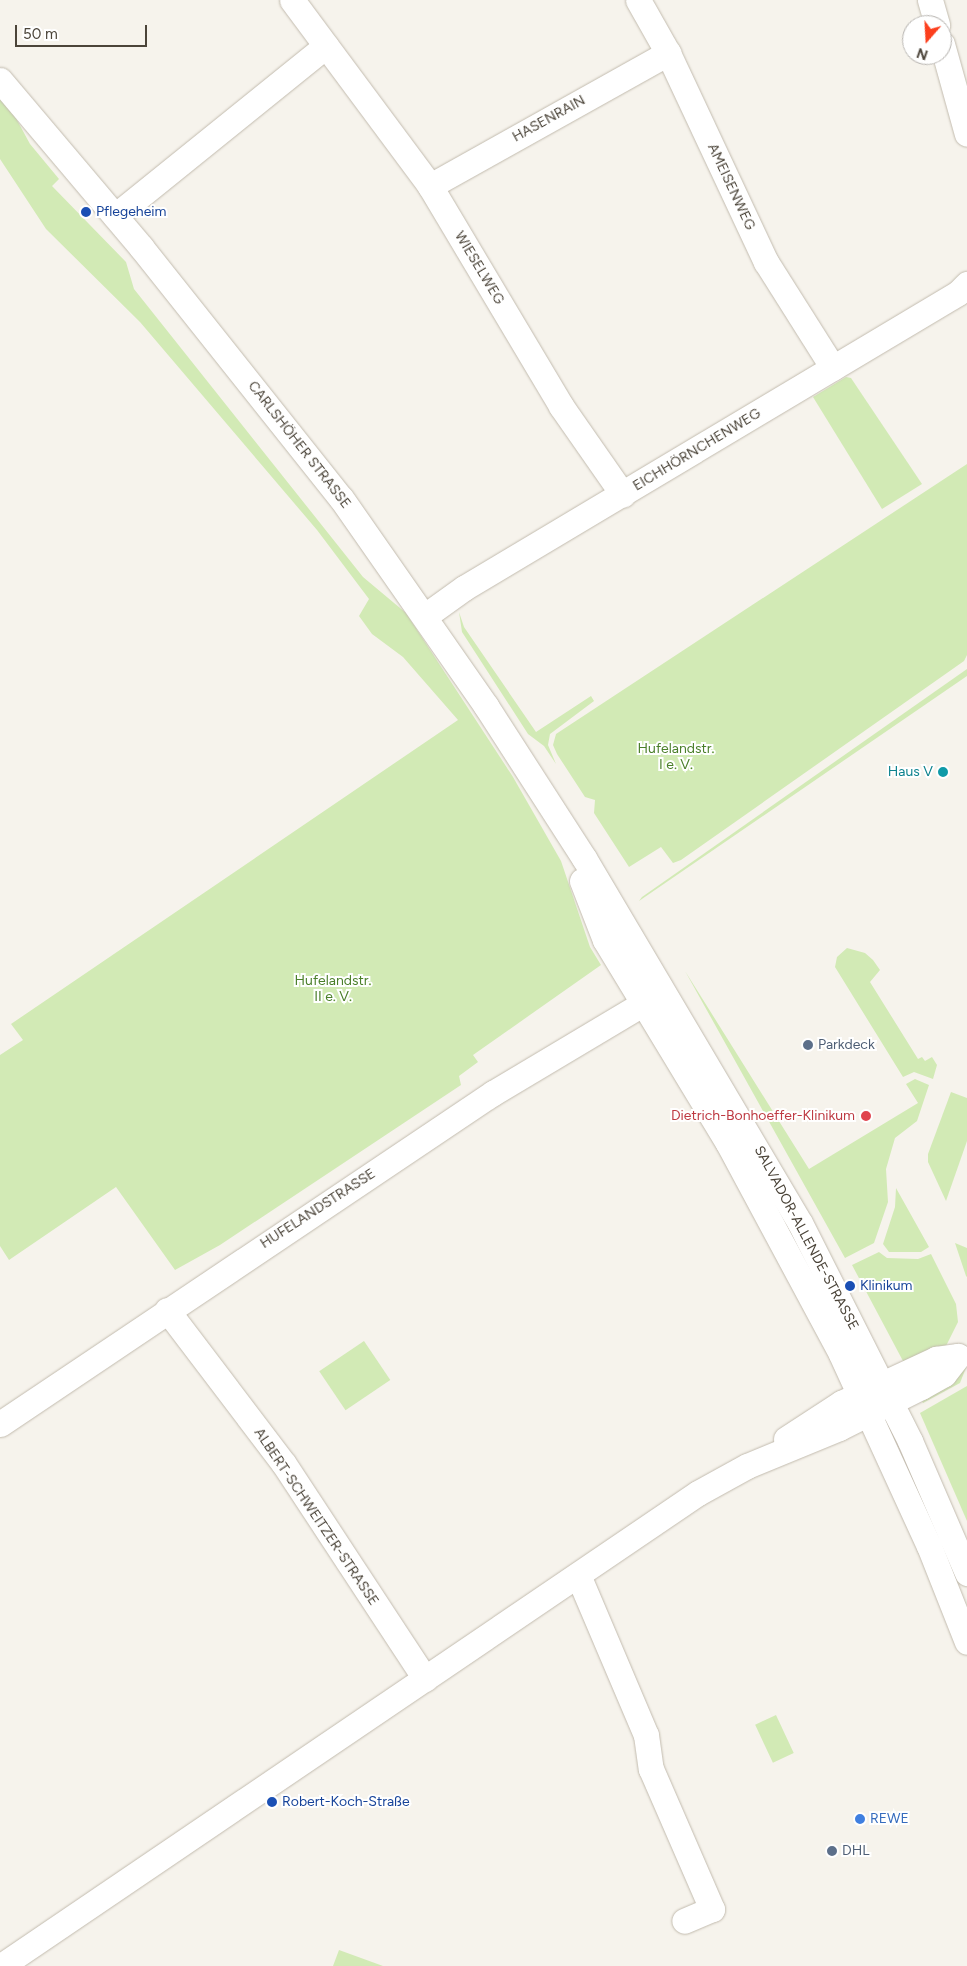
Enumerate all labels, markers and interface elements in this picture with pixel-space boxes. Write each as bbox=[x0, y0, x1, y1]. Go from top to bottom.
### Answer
scale bar bbox=[18, 15, 150, 47]
north arrow bbox=[902, 15, 952, 65]
text: 50 m bbox=[23, 25, 58, 43]
text: N bbox=[914, 44, 930, 64]
street label: HASENRAIN bbox=[510, 92, 588, 146]
street label: AMEISENWEG bbox=[704, 141, 758, 233]
place label: Pflegeheim bbox=[96, 204, 166, 220]
marker: Pflegeheim bbox=[80, 206, 92, 218]
street label: WIESELWEG bbox=[451, 229, 507, 307]
street label: CARLSHÖHER STRASSE bbox=[244, 378, 354, 512]
street label: EICHHÖRNCHENWEG bbox=[630, 405, 764, 495]
park label: Hufelandstr. I e. V. bbox=[638, 741, 714, 774]
place label: Haus V bbox=[888, 764, 933, 780]
marker: Haus V bbox=[937, 766, 949, 778]
park label: Hufelandstr. II e. V. bbox=[295, 973, 371, 1006]
place label: Parkdeck bbox=[818, 1037, 875, 1053]
marker: Parkdeck bbox=[802, 1039, 814, 1051]
place label: Dietrich-Bonhoeffer-Klinikum bbox=[671, 1108, 855, 1124]
marker: Dietrich-Bonhoeffer-Klinikum bbox=[859, 1109, 873, 1123]
street label: SALVADOR-ALLENDE-STRASSE bbox=[750, 1143, 862, 1333]
street label: HUFELANDSTRASSE bbox=[257, 1166, 379, 1252]
place label: Klinikum bbox=[860, 1278, 912, 1294]
marker: Klinikum bbox=[844, 1280, 856, 1292]
street label: ALBERT-SCHWEITZER-STRASSE bbox=[250, 1425, 382, 1609]
place label: Robert-Koch-Straße bbox=[282, 1794, 410, 1810]
marker: Robert-Koch-Straße bbox=[266, 1796, 278, 1808]
place label: REWE bbox=[870, 1811, 909, 1827]
marker: REWE bbox=[854, 1813, 866, 1825]
place label: DHL bbox=[842, 1843, 869, 1859]
marker: DHL bbox=[826, 1845, 838, 1857]

